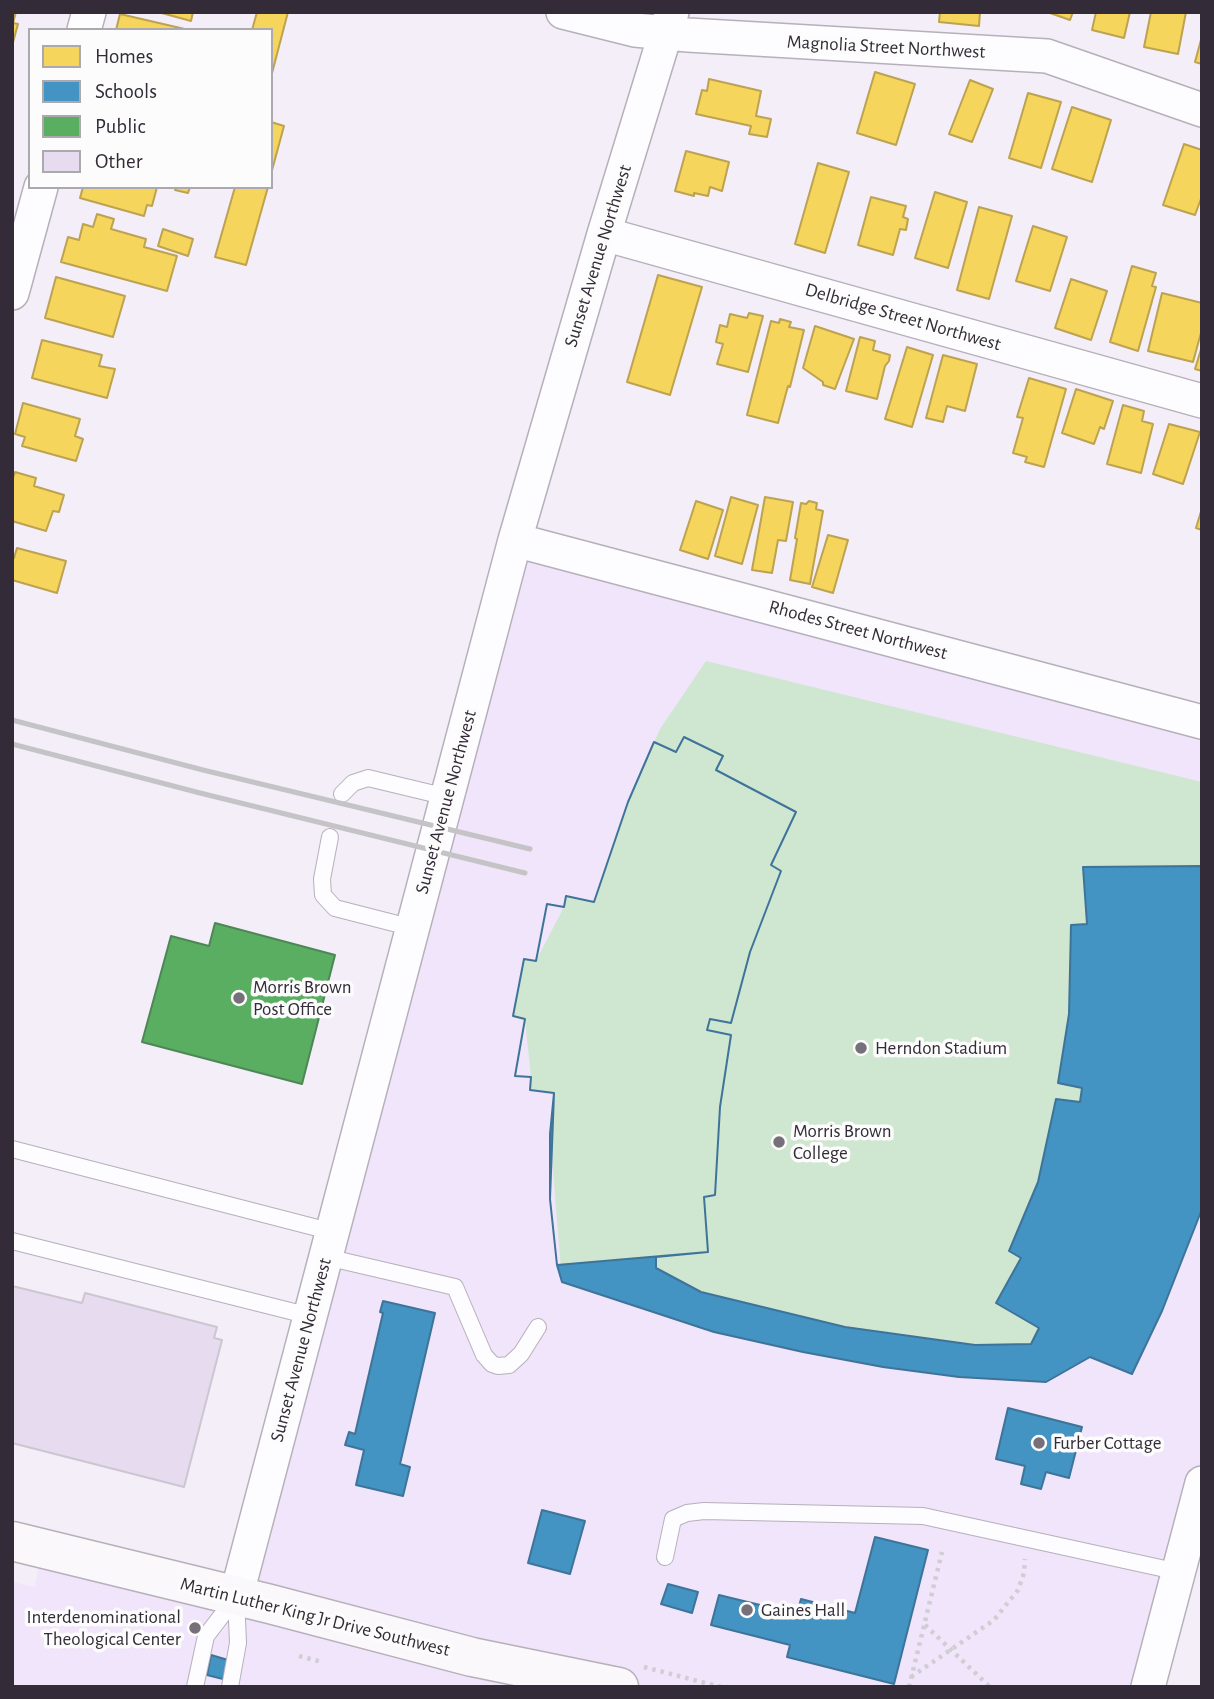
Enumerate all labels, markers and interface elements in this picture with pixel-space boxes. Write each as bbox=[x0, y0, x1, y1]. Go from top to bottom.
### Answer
legend bbox=[28, 28, 273, 189]
street label: Magnolia Street Northwest bbox=[786, 30, 986, 64]
text: Homes bbox=[95, 46, 153, 67]
text: Schools bbox=[95, 81, 157, 102]
text: Public bbox=[95, 116, 145, 137]
text: Other bbox=[95, 151, 142, 172]
street label: Sunset Avenue Northwest bbox=[559, 162, 637, 350]
street label: Delbridge Street Northwest bbox=[802, 278, 1004, 356]
street label: Rhodes Street Northwest bbox=[766, 595, 950, 665]
street label: Sunset Avenue Northwest bbox=[410, 707, 482, 897]
place label: Morris Brown Post Office bbox=[253, 976, 352, 1020]
marker: Morris Brown Post Office bbox=[231, 990, 247, 1006]
place label: Herndon Stadium bbox=[875, 1037, 1007, 1059]
marker: Herndon Stadium bbox=[853, 1040, 869, 1056]
place label: Morris Brown College bbox=[793, 1120, 892, 1164]
marker: Morris Brown College bbox=[771, 1134, 787, 1150]
street label: Sunset Avenue Northwest bbox=[265, 1255, 337, 1445]
place label: Furber Cottage bbox=[1053, 1432, 1162, 1454]
marker: Furber Cottage bbox=[1031, 1435, 1047, 1451]
street label: Martin Luther King Jr Drive Southwest bbox=[178, 1572, 452, 1662]
place label: Gaines Hall bbox=[761, 1599, 845, 1621]
marker: Gaines Hall bbox=[739, 1602, 755, 1618]
place label: Interdenominational Theological Center bbox=[27, 1606, 181, 1650]
marker: Interdenominational Theological Center bbox=[187, 1620, 203, 1636]

